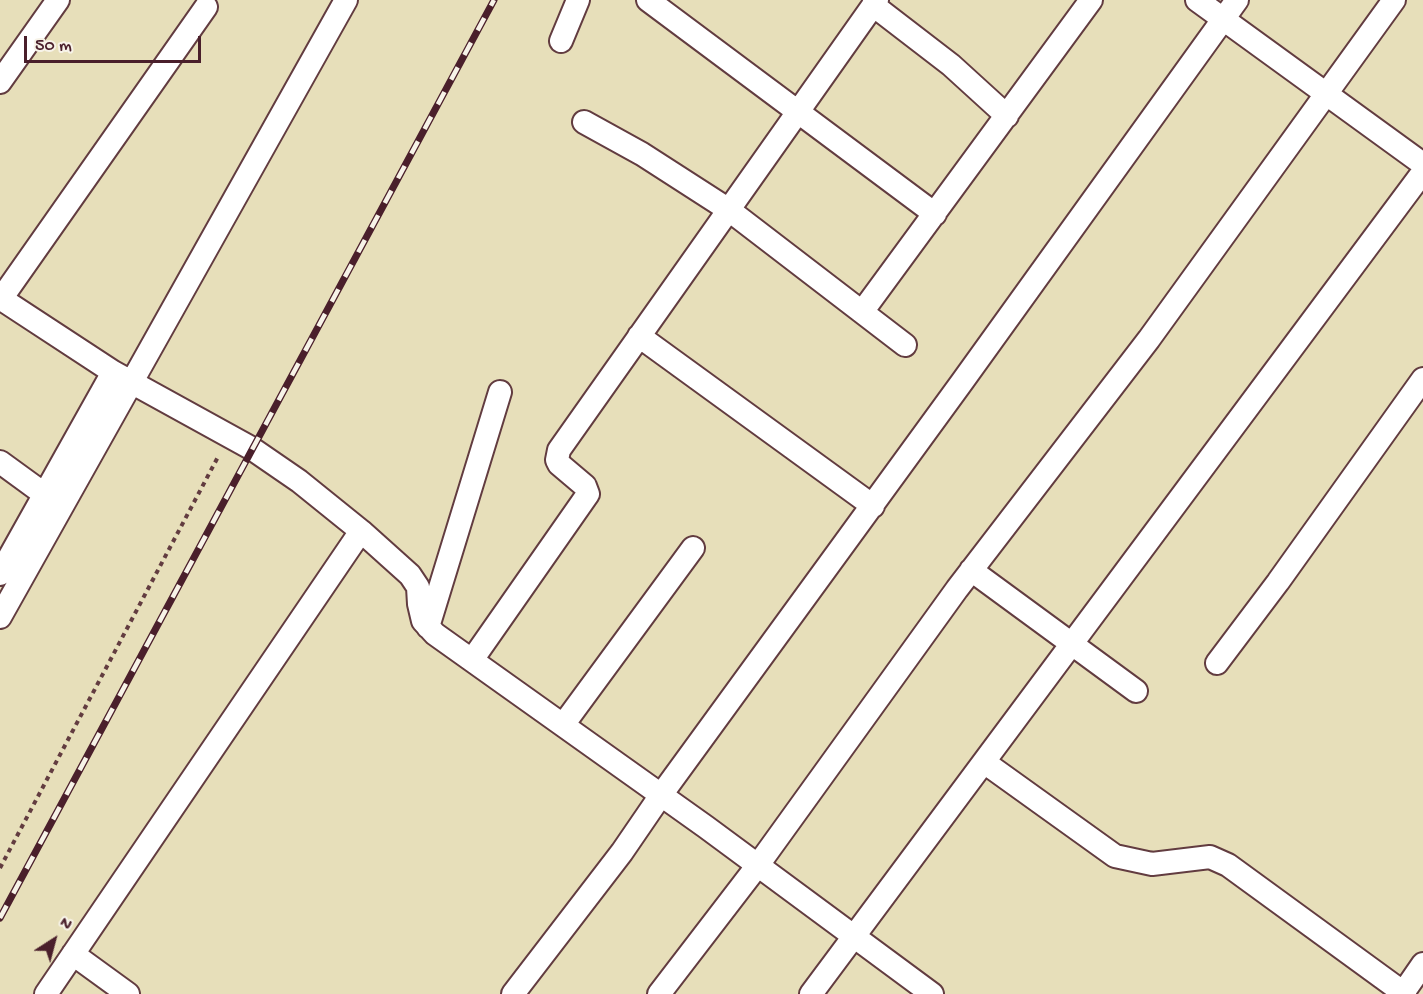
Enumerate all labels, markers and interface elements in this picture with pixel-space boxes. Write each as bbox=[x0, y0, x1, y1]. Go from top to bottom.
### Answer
scale bar bbox=[27, 24, 204, 62]
text: 50 m bbox=[35, 36, 72, 57]
north arrow bbox=[24, 910, 84, 970]
text: N bbox=[55, 914, 75, 936]

